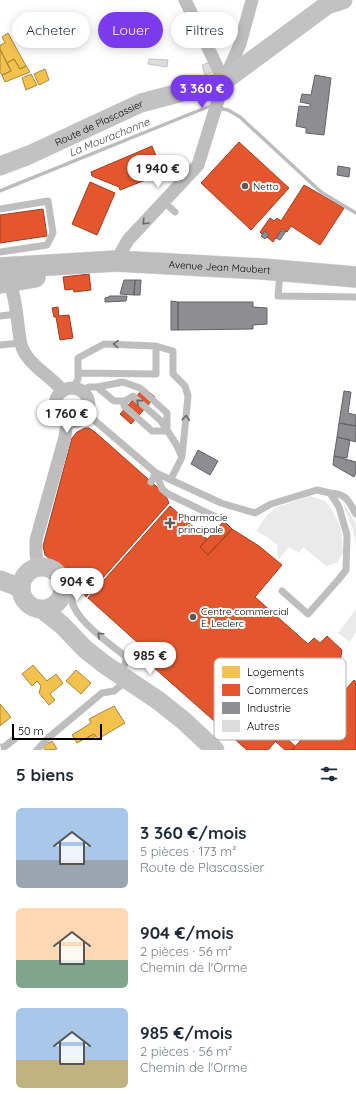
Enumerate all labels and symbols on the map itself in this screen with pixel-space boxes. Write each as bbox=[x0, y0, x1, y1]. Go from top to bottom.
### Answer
pin: 3 360 € bbox=[165, 75, 239, 109]
street label: Route de Plascassier bbox=[53, 97, 145, 149]
water label: La Mourachonne bbox=[67, 114, 152, 160]
pin: 1 940 € bbox=[121, 155, 195, 189]
place label: Netto bbox=[253, 180, 279, 193]
marker: Netto bbox=[240, 181, 250, 191]
one-way arrow bbox=[142, 217, 150, 225]
street label: Avenue Jean Maubert bbox=[168, 258, 272, 277]
one-way arrow bbox=[113, 340, 119, 349]
pin: 1 760 € bbox=[30, 400, 104, 434]
one-way arrow bbox=[137, 400, 144, 407]
one-way arrow bbox=[181, 415, 190, 421]
place label: Pharmacie principale bbox=[178, 511, 228, 536]
marker: Pharmacie principale bbox=[165, 518, 175, 528]
pin: 904 € bbox=[49, 568, 105, 602]
place label: Centre commercial E. Leclerc bbox=[201, 605, 289, 630]
marker: Centre commercial E. Leclerc bbox=[188, 612, 198, 622]
one-way arrow bbox=[97, 633, 104, 640]
pin: 985 € bbox=[122, 642, 178, 676]
legend bbox=[214, 658, 346, 740]
text: Logements bbox=[247, 665, 304, 679]
text: Commerces bbox=[247, 683, 308, 697]
text: Industrie bbox=[247, 701, 291, 715]
text: Autres bbox=[247, 719, 279, 733]
scale bar bbox=[12, 722, 102, 741]

